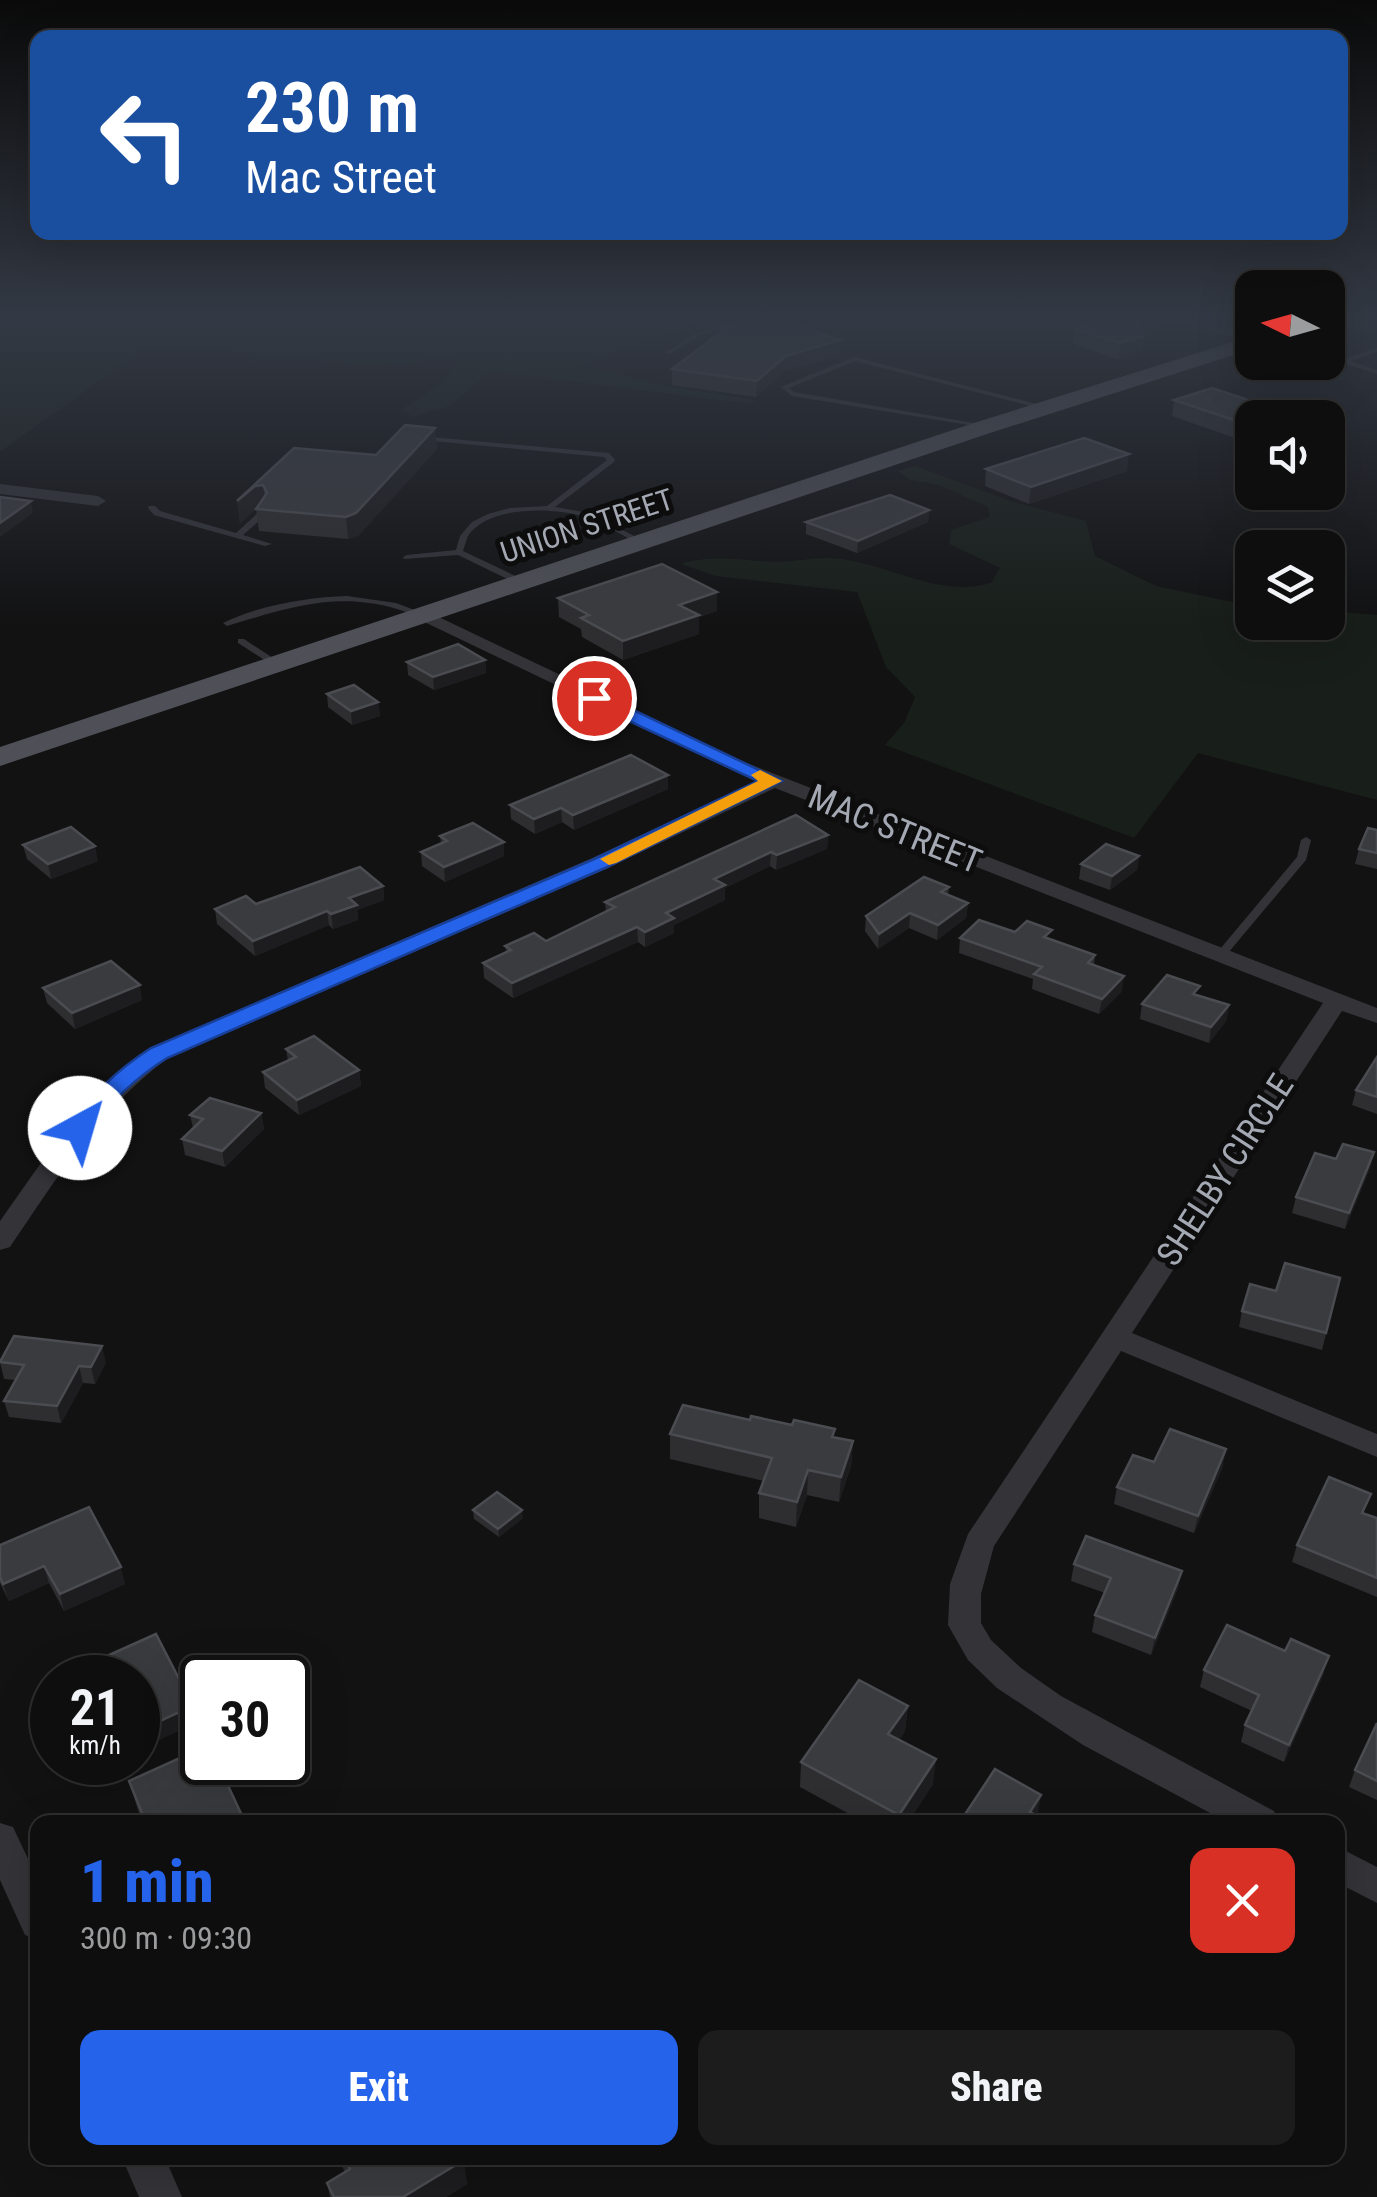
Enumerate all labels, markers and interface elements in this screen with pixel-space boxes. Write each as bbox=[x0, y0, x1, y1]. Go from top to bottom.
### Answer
text: 230 m bbox=[245, 67, 419, 149]
icon: left bbox=[80, 70, 210, 200]
text: Mac Street bbox=[245, 151, 437, 204]
north arrow bbox=[1235, 270, 1345, 380]
map controls bbox=[1235, 270, 1345, 640]
button: sound bbox=[1235, 400, 1345, 510]
street label: UNION STREET bbox=[496, 481, 678, 570]
button: layers bbox=[1235, 530, 1345, 640]
pin bbox=[552, 656, 637, 741]
icon: arrive bbox=[567, 671, 622, 726]
street label: MAC STREET bbox=[802, 776, 987, 883]
street label: SHELBY CIRCLE bbox=[1148, 1067, 1302, 1273]
position arrow bbox=[28, 1076, 132, 1180]
speed limit sign: 30 bbox=[180, 1655, 310, 1785]
text: 21 bbox=[70, 1679, 120, 1737]
text: km/h bbox=[69, 1731, 121, 1760]
text: 1 min bbox=[80, 1846, 214, 1917]
button: close bbox=[1190, 1848, 1295, 1953]
text: 300 m · 09:30 bbox=[80, 1919, 252, 1957]
button: Exit bbox=[80, 2030, 678, 2145]
button: Share bbox=[698, 2030, 1295, 2145]

